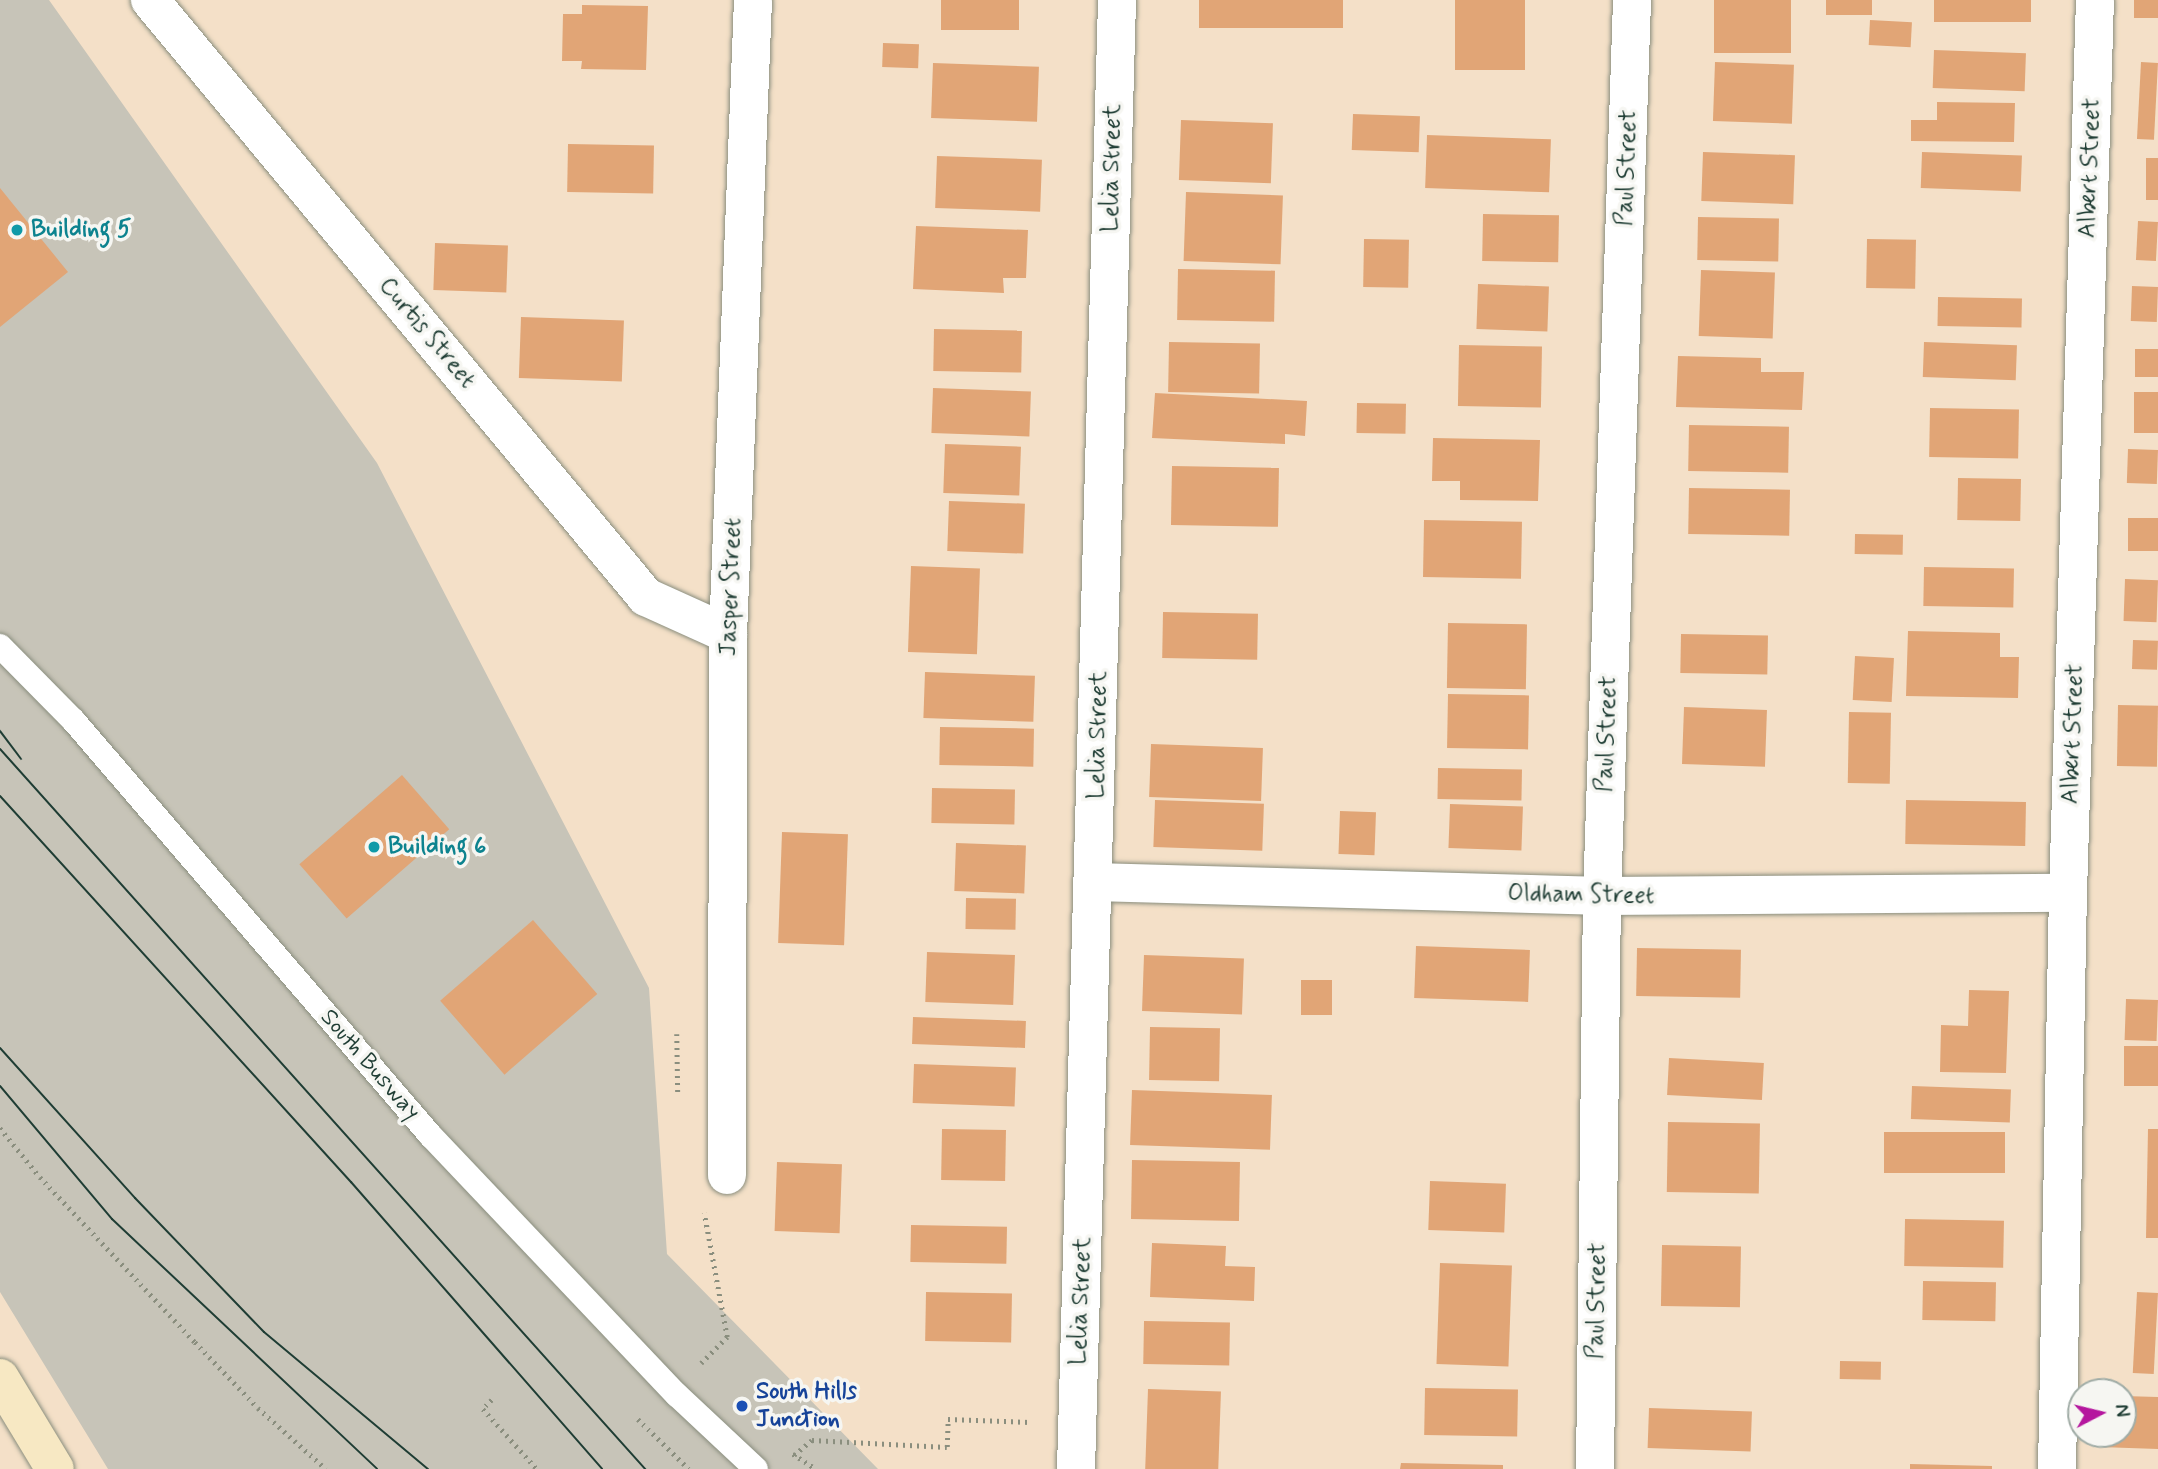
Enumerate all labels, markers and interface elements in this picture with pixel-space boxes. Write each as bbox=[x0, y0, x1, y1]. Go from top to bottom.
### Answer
street label: Albert Street bbox=[2073, 98, 2107, 238]
street label: Lelia Street bbox=[1096, 104, 1128, 232]
street label: Paul Street bbox=[1611, 110, 1643, 226]
place label: Building 5 bbox=[31, 216, 131, 244]
marker: Building 5 bbox=[9, 222, 25, 238]
street label: Curtis Street bbox=[371, 270, 483, 396]
street label: Jasper Street bbox=[714, 515, 748, 659]
street label: Albert Street bbox=[2056, 664, 2090, 804]
street label: Lelia Street bbox=[1082, 671, 1114, 799]
street label: Paul Street bbox=[1591, 676, 1623, 792]
place label: Building 6 bbox=[388, 833, 486, 861]
marker: Building 6 bbox=[366, 839, 382, 855]
street label: Oldham Street bbox=[1505, 879, 1657, 911]
street label: South Busway bbox=[314, 1004, 426, 1126]
street label: Lelia Street bbox=[1064, 1236, 1098, 1366]
street label: Paul Street bbox=[1582, 1243, 1612, 1359]
place label: South Hills Junction bbox=[756, 1378, 857, 1434]
north arrow bbox=[2067, 1378, 2137, 1448]
marker: South Hills Junction bbox=[734, 1398, 750, 1414]
text: N bbox=[2108, 1403, 2135, 1418]

